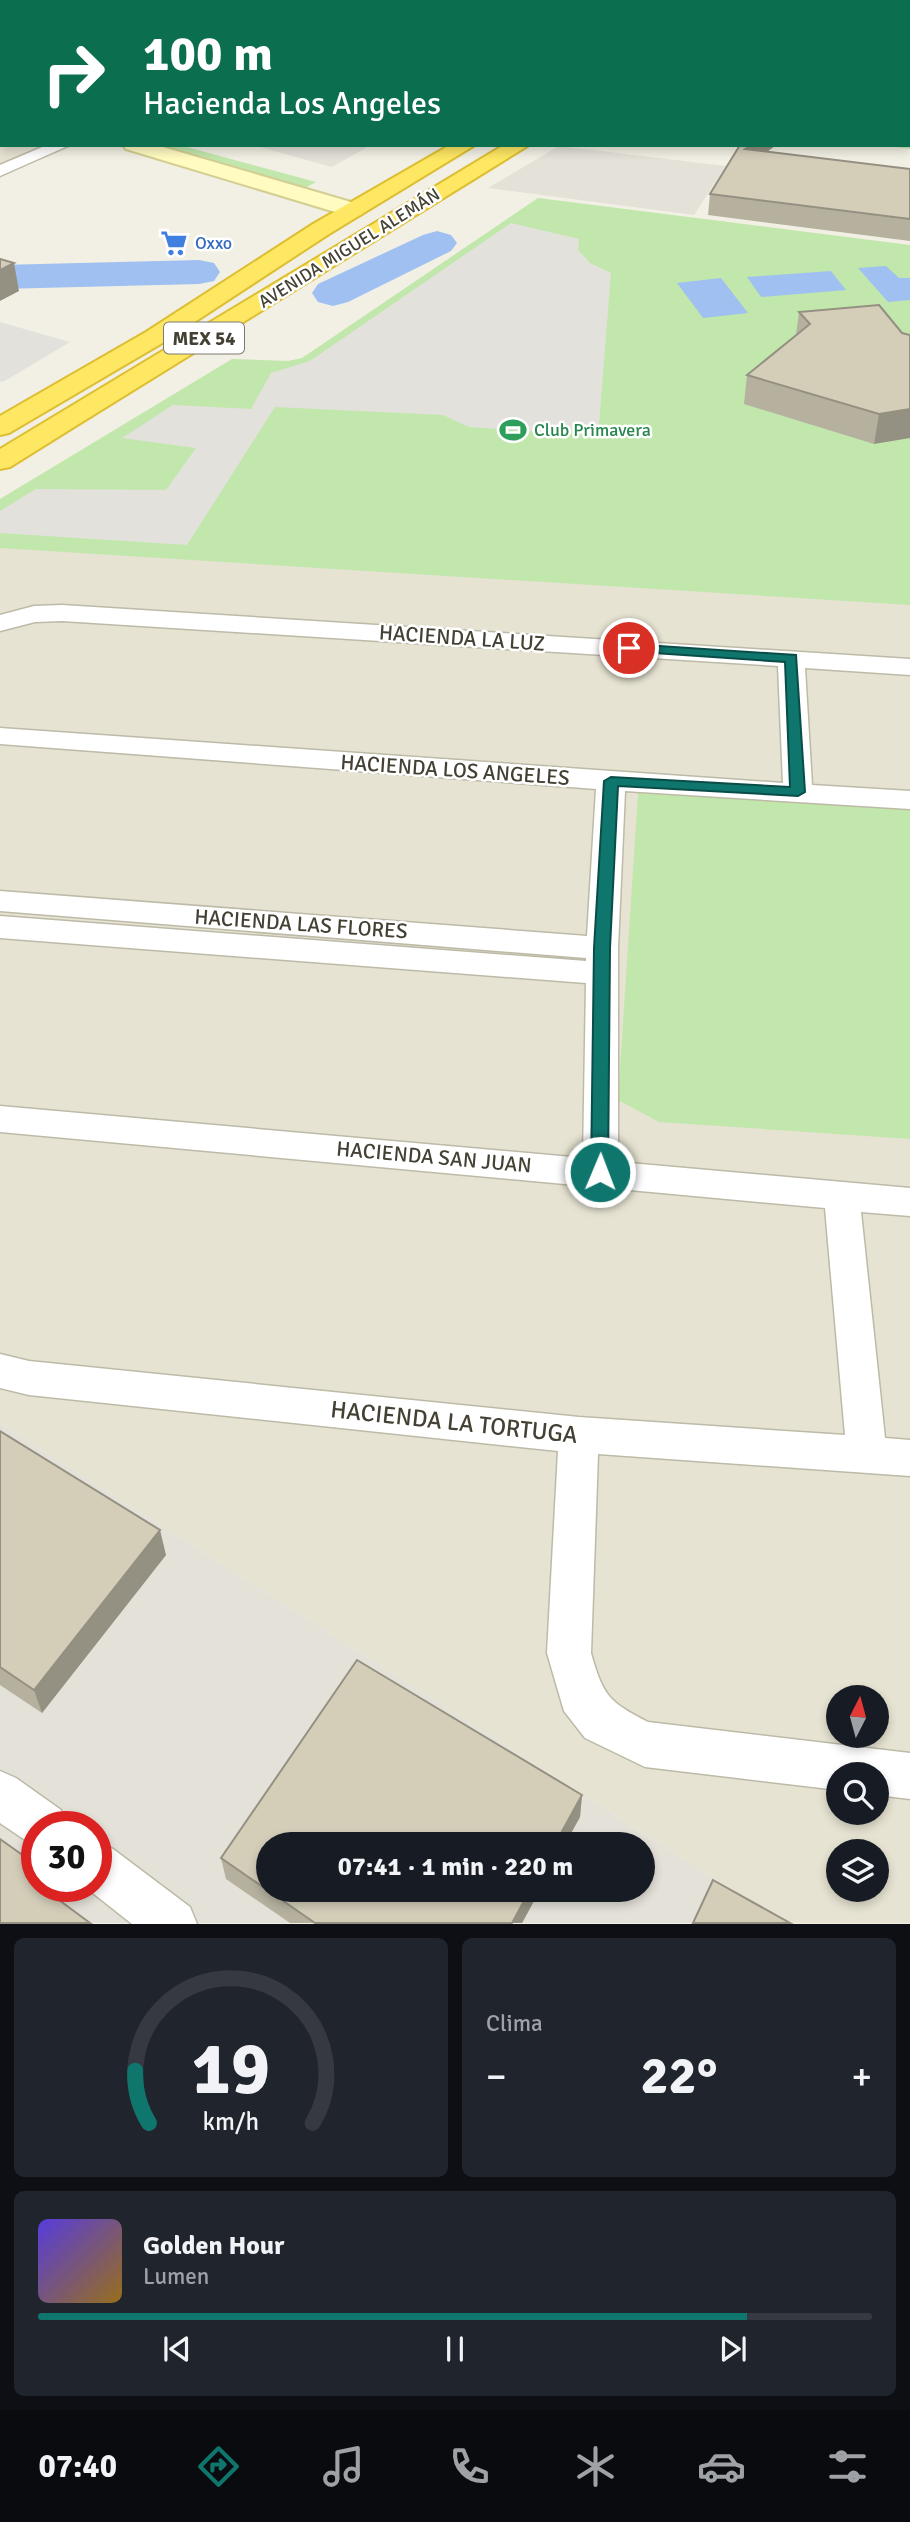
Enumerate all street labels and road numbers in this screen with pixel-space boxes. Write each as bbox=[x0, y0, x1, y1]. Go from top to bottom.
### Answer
street label: AVENIDA MIGUEL ALEMÁN bbox=[254, 183, 444, 313]
road number: MEX 54 bbox=[164, 322, 244, 354]
street label: HACIENDA LA LUZ bbox=[378, 619, 546, 657]
street label: HACIENDA LOS ANGELES bbox=[339, 749, 571, 791]
street label: HACIENDA LAS FLORES bbox=[193, 904, 409, 944]
street label: HACIENDA SAN JUAN bbox=[335, 1136, 533, 1178]
street label: HACIENDA LA TORTUGA bbox=[329, 1394, 579, 1450]

